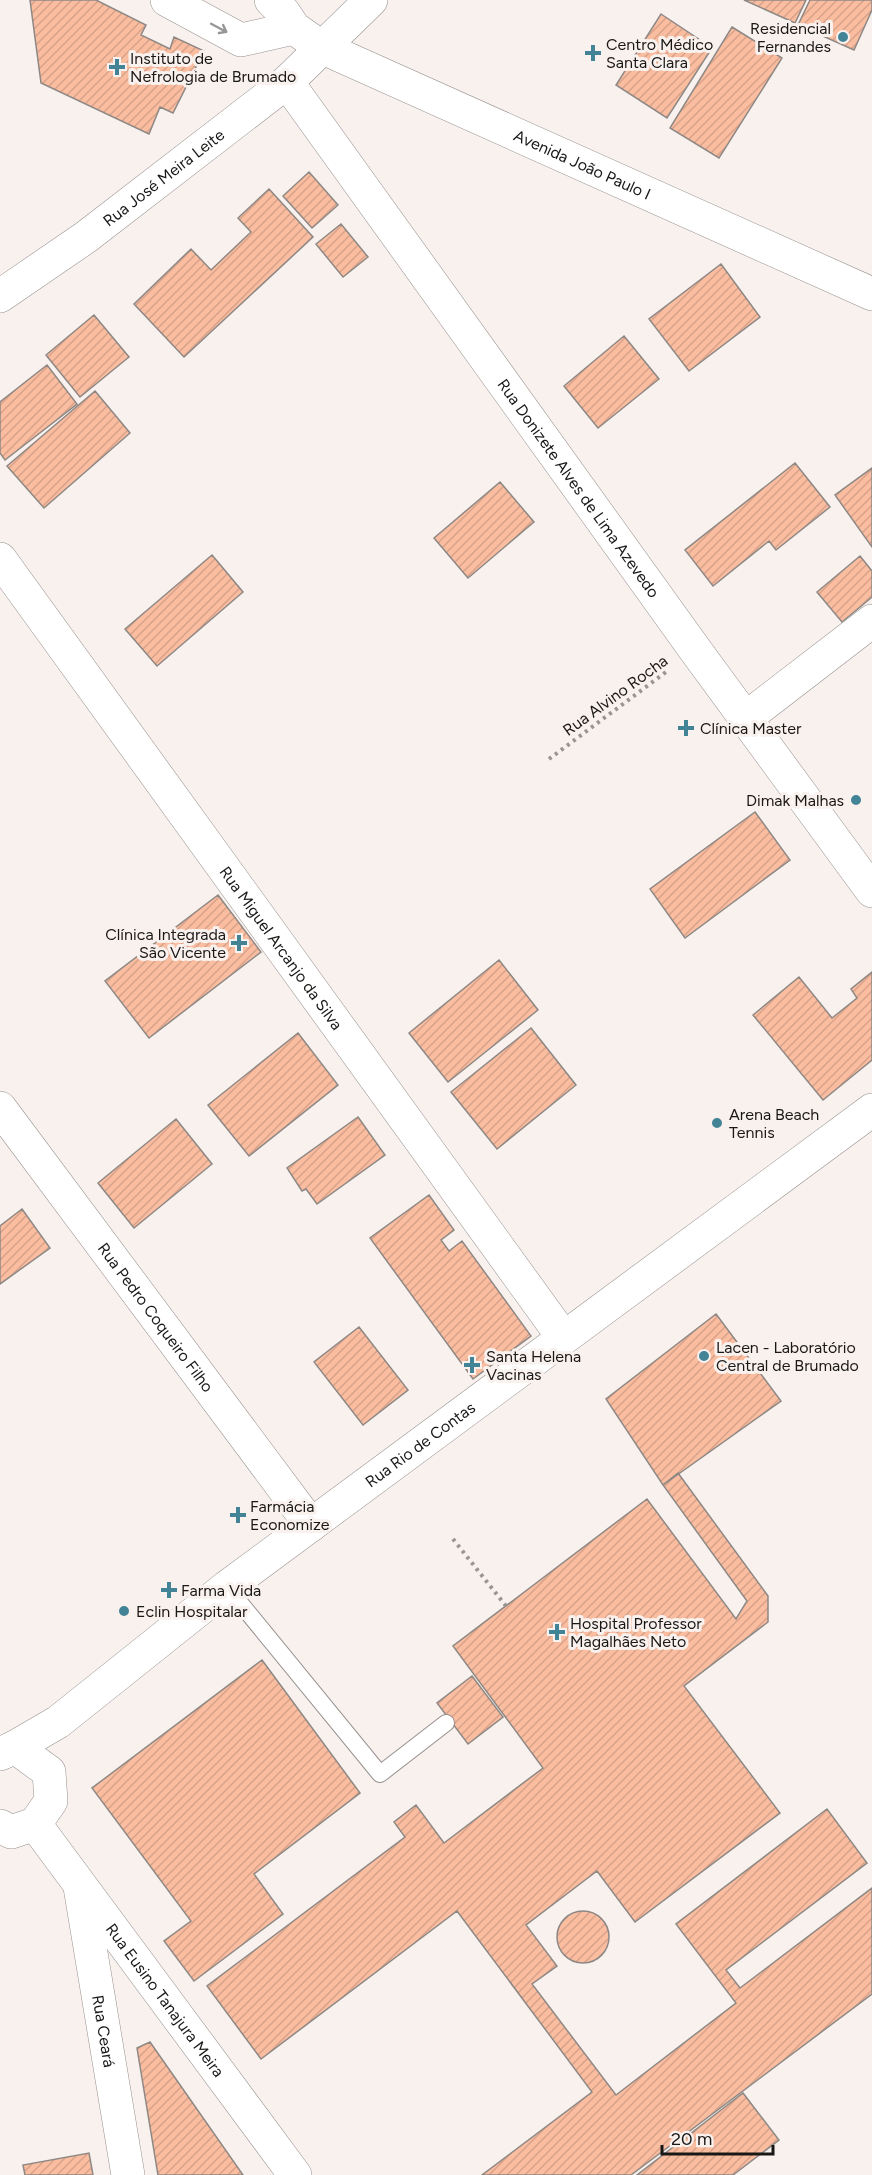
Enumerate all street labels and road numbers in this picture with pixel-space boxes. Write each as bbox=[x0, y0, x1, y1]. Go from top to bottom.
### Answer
street label: Rua José Meira Leite bbox=[99, 125, 228, 230]
street label: Avenida João Paulo I bbox=[511, 126, 654, 204]
street label: Rua Donizete Alves de Lima Azevedo bbox=[493, 375, 663, 601]
street label: Rua Alvino Rocha bbox=[559, 651, 671, 740]
street label: Rua Miguel Arcanjo da Silva bbox=[215, 863, 347, 1034]
street label: Rua Pedro Coqueiro Filho bbox=[94, 1239, 217, 1396]
street label: Rua Rio de Contas bbox=[362, 1398, 479, 1491]
street label: Rua Eusino Tanajura Meira bbox=[102, 1920, 228, 2081]
street label: Rua Ceará bbox=[88, 1993, 119, 2069]

